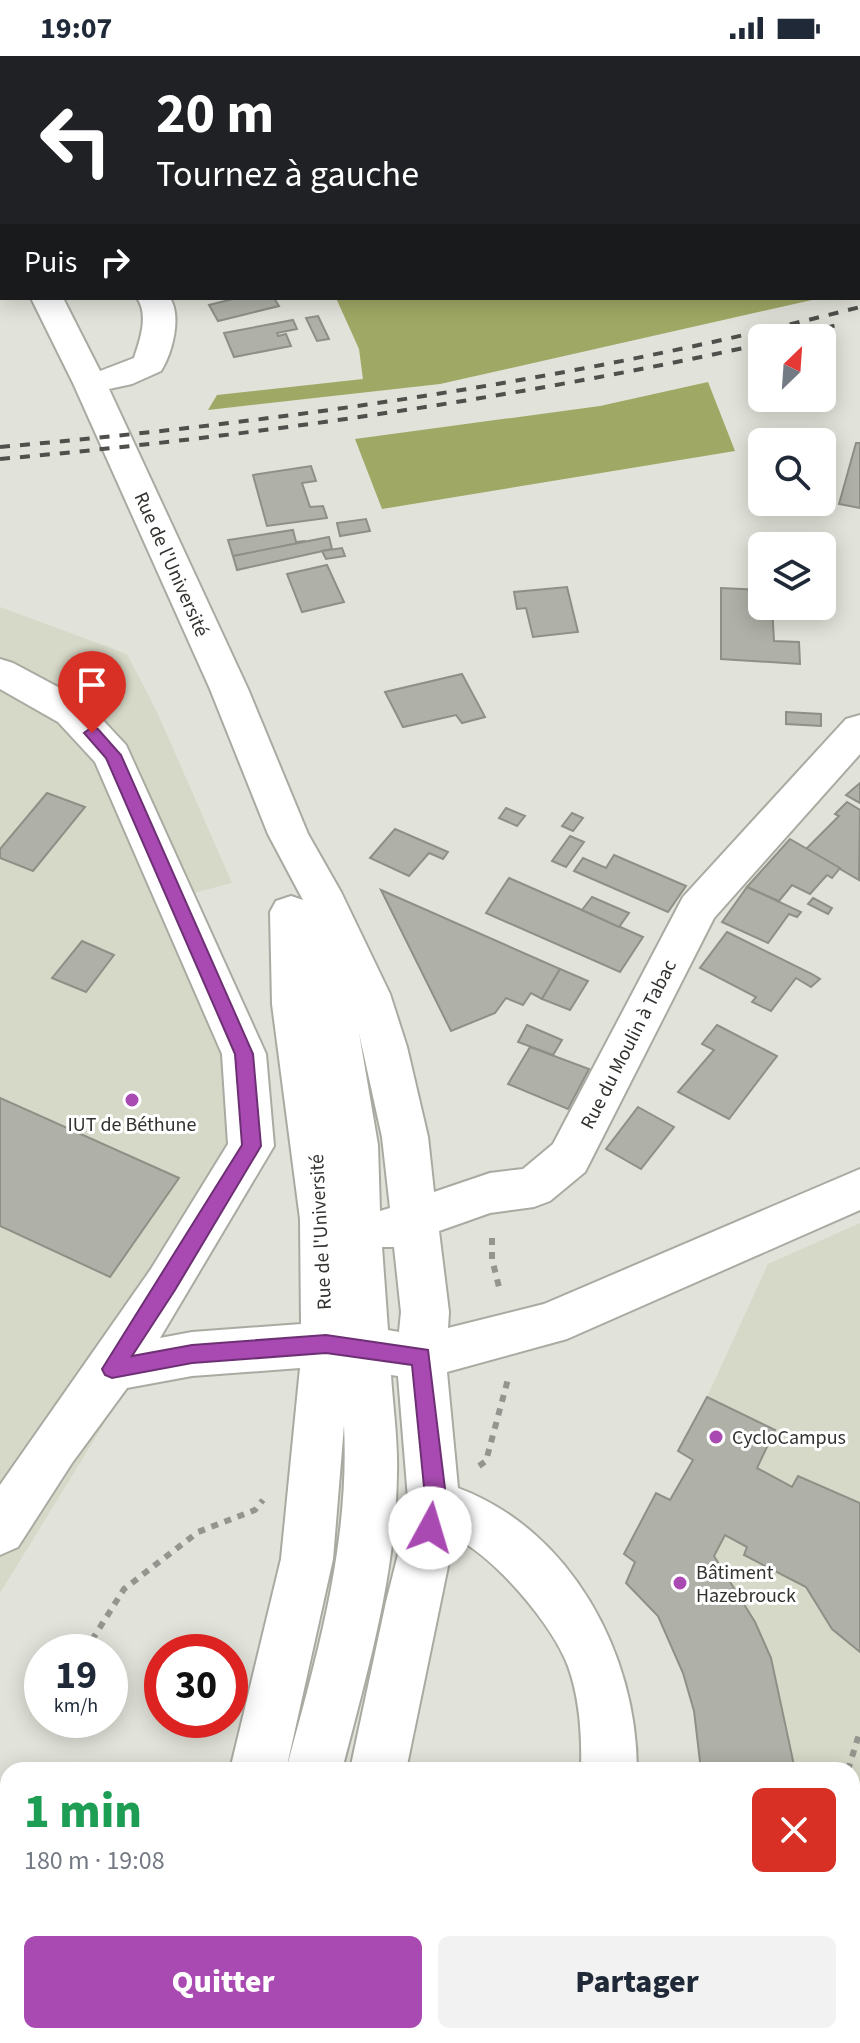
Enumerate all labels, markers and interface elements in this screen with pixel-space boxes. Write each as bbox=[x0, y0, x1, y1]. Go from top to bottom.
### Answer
text: 19:07 bbox=[40, 7, 112, 50]
text: 20 m bbox=[156, 75, 274, 154]
icon: left bbox=[24, 88, 128, 192]
text: Tournez à gauche bbox=[156, 149, 419, 200]
icon: right bbox=[93, 240, 137, 284]
text: Puis bbox=[24, 241, 77, 284]
north arrow bbox=[748, 324, 836, 412]
map controls bbox=[748, 324, 836, 620]
button: search bbox=[748, 428, 836, 516]
street label: Rue de l'Université bbox=[127, 488, 216, 641]
button: layers bbox=[748, 532, 836, 620]
pin bbox=[58, 651, 126, 733]
icon: arrive bbox=[70, 663, 114, 707]
street label: Rue du Moulin à Tabac bbox=[574, 955, 684, 1134]
marker: IUT de Béthune bbox=[123, 1091, 141, 1109]
place label: IUT de Béthune bbox=[68, 1111, 196, 1139]
street label: Rue de l'Université bbox=[303, 1153, 339, 1310]
place label: CycloCampus bbox=[732, 1424, 846, 1452]
marker: CycloCampus bbox=[707, 1428, 725, 1446]
position arrow bbox=[388, 1486, 472, 1570]
place label: Bâtiment Hazebrouck bbox=[696, 1559, 796, 1610]
marker: Bâtiment Hazebrouck bbox=[671, 1574, 689, 1592]
speed limit sign: 30 bbox=[144, 1634, 248, 1738]
text: 19 bbox=[55, 1647, 97, 1704]
text: km/h bbox=[54, 1692, 98, 1720]
text: 1 min bbox=[24, 1778, 142, 1846]
button: close bbox=[752, 1788, 836, 1872]
text: 180 m · 19:08 bbox=[24, 1842, 165, 1879]
button: Quitter bbox=[24, 1936, 422, 2028]
button: Partager bbox=[438, 1936, 836, 2028]

